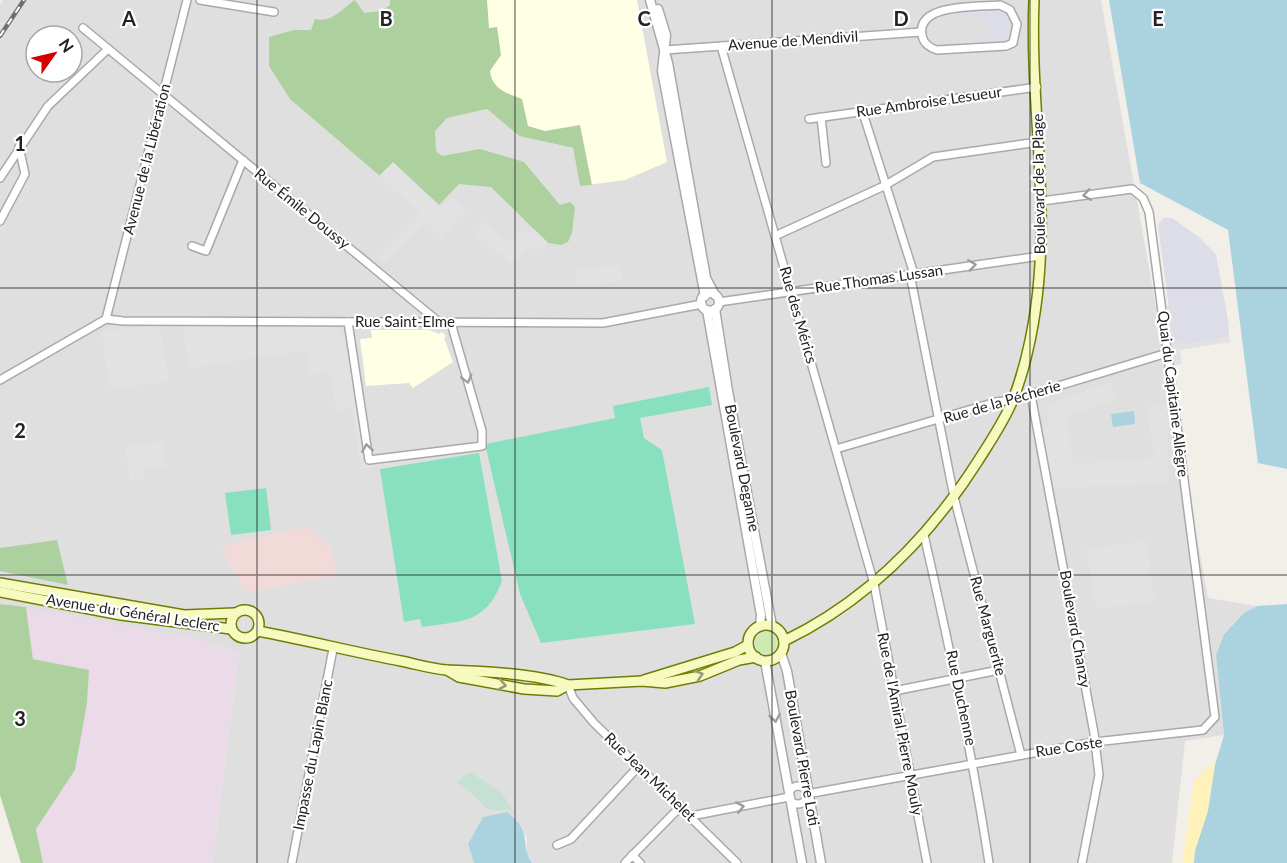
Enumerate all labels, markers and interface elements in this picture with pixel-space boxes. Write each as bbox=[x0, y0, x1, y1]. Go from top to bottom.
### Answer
text: A bbox=[121, 6, 136, 30]
text: B bbox=[379, 6, 393, 30]
text: C bbox=[637, 6, 651, 30]
text: D bbox=[893, 6, 909, 30]
text: E bbox=[1152, 6, 1164, 30]
north arrow bbox=[24, 24, 84, 84]
street label: Avenue de Mendivil bbox=[727, 26, 859, 54]
text: N bbox=[56, 35, 78, 56]
street label: Avenue de la Libération bbox=[119, 81, 174, 236]
street label: Rue Ambroise Lesueur bbox=[855, 82, 1003, 120]
street label: Boulevard de la Plage bbox=[1028, 113, 1048, 255]
text: 1 bbox=[14, 131, 26, 155]
street label: Rue Émile Doussy bbox=[251, 164, 354, 252]
one-way arrow bbox=[1082, 188, 1091, 200]
street label: Rue Thomas Lussan bbox=[814, 260, 944, 296]
one-way arrow bbox=[968, 260, 977, 272]
street label: Rue des Mérics bbox=[777, 264, 821, 365]
street label: Quai du Capitaine Allègre bbox=[1155, 310, 1193, 478]
street label: Rue Saint-Elme bbox=[355, 312, 455, 330]
one-way arrow bbox=[460, 373, 472, 384]
street label: Rue de la Pécherie bbox=[941, 376, 1063, 426]
street label: Boulevard Deganne bbox=[722, 403, 764, 533]
text: 2 bbox=[14, 418, 26, 442]
one-way arrow bbox=[362, 443, 374, 453]
street label: Boulevard Chanzy bbox=[1057, 569, 1095, 689]
street label: Rue Marguerite bbox=[967, 574, 1011, 677]
street label: Avenue du Général Leclerc bbox=[45, 589, 221, 635]
street label: Rue de l'Amiral Pierre Mouly bbox=[874, 631, 928, 817]
street label: Rue Duchenne bbox=[943, 648, 981, 747]
one-way arrow bbox=[694, 670, 704, 682]
street label: Impasse du Lapin Blanc bbox=[289, 678, 335, 832]
one-way arrow bbox=[497, 678, 507, 691]
street label: Boulevard Pierre Loti bbox=[782, 688, 824, 827]
text: 3 bbox=[14, 706, 26, 730]
one-way arrow bbox=[768, 713, 781, 723]
street label: Rue Jean Michelet bbox=[601, 728, 701, 825]
street label: Rue Coste bbox=[1034, 732, 1104, 760]
one-way arrow bbox=[735, 801, 745, 814]

